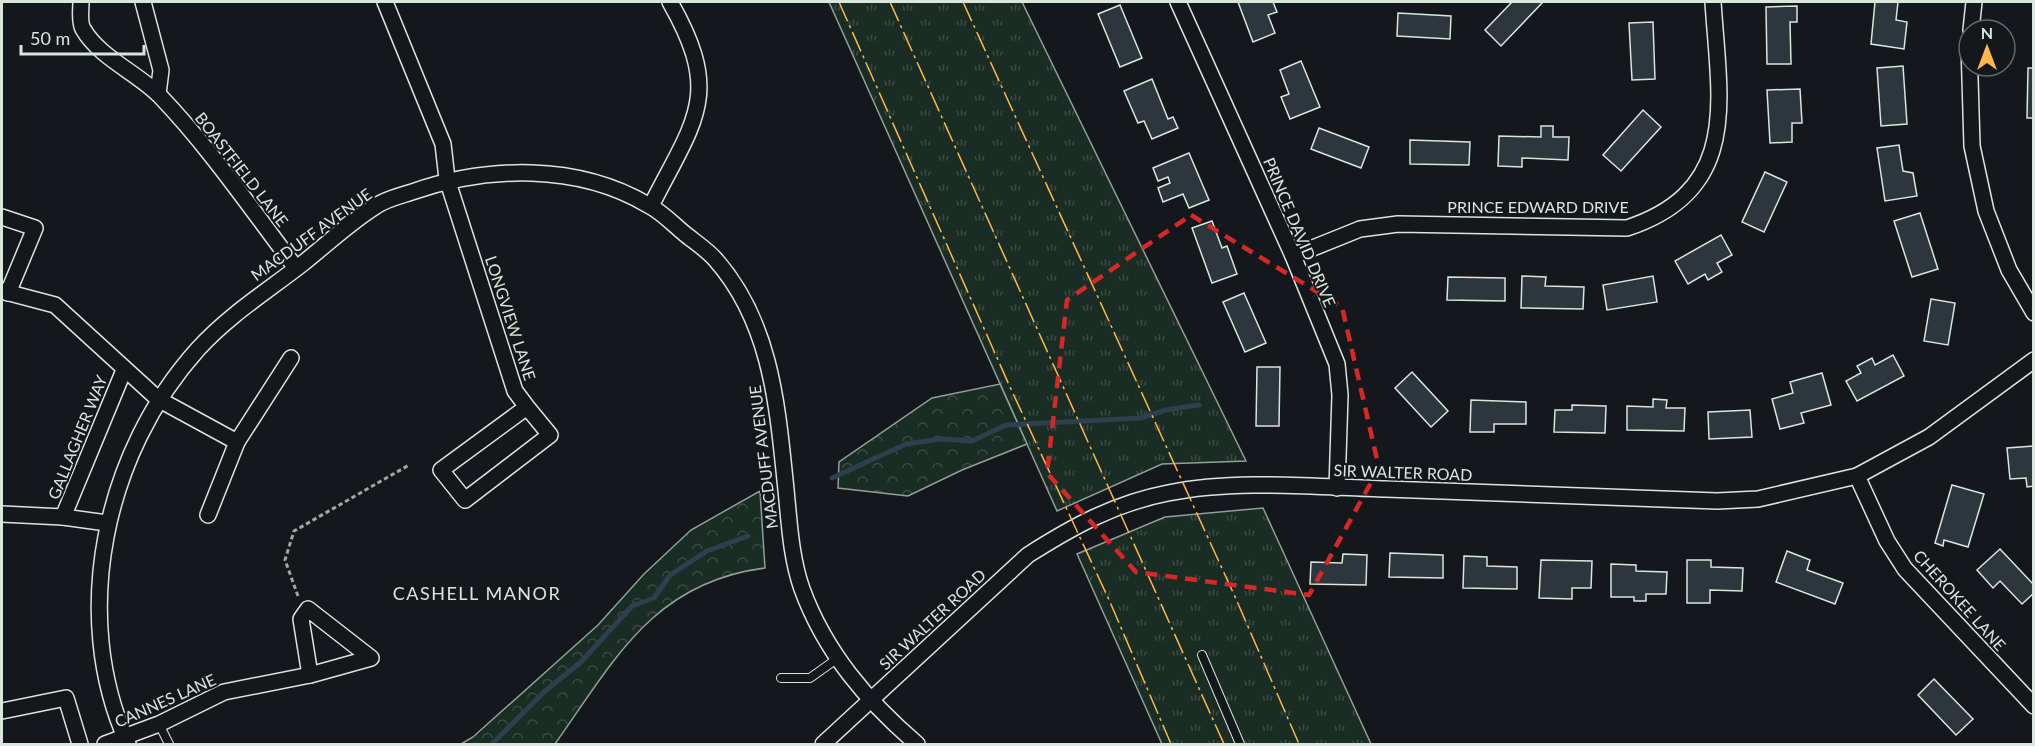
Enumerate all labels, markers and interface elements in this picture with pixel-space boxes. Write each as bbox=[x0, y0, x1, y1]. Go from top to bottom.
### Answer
scale bar bbox=[21, 18, 144, 56]
north arrow bbox=[1957, 18, 2017, 78]
text: N bbox=[1981, 23, 1993, 42]
text: 50 m bbox=[30, 27, 70, 49]
street label: BOASTFIELD LANE bbox=[192, 108, 292, 230]
street label: PRINCE DAVID DRIVE bbox=[1260, 154, 1340, 310]
street label: MACDUFF AVENUE bbox=[247, 184, 375, 284]
street label: PRINCE EDWARD DRIVE bbox=[1447, 197, 1629, 216]
street label: LONGVIEW LANE bbox=[482, 253, 540, 383]
street label: GALLAGHER WAY bbox=[43, 372, 111, 502]
street label: MACDUFF AVENUE bbox=[745, 384, 781, 530]
street label: SIR WALTER ROAD bbox=[1333, 460, 1473, 484]
street label: CHEROKEE LANE bbox=[1910, 546, 2010, 654]
street label: SIR WALTER ROAD bbox=[875, 565, 989, 673]
district label: CASHELL MANOR bbox=[393, 582, 561, 604]
street label: CANNES LANE bbox=[112, 669, 218, 731]

